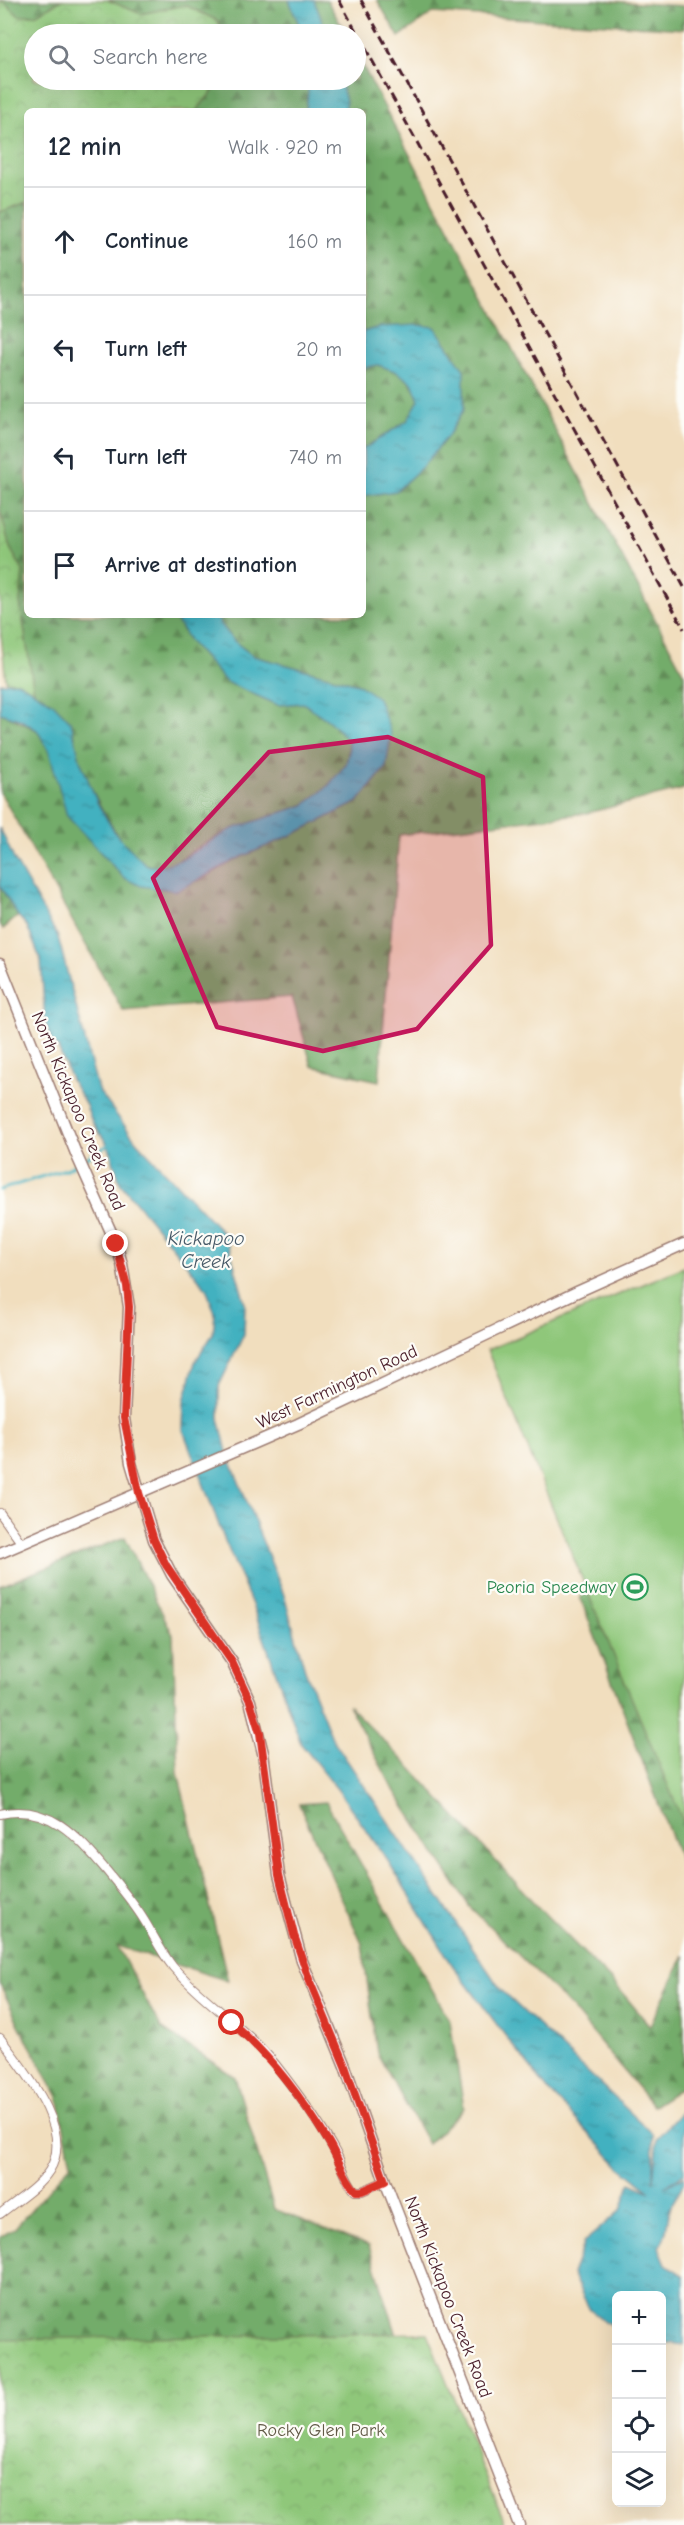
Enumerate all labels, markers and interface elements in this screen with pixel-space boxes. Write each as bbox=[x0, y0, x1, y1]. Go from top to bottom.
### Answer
search box bbox=[24, 24, 366, 90]
icon: search bbox=[45, 41, 78, 74]
text: Search here bbox=[93, 44, 208, 70]
text: 12 min bbox=[48, 132, 122, 162]
text: Walk · 920 m bbox=[228, 136, 342, 159]
icon: ahead bbox=[48, 225, 81, 258]
text: Continue bbox=[105, 228, 188, 254]
text: 160 m bbox=[288, 230, 342, 253]
icon: left bbox=[48, 333, 81, 366]
text: Turn left bbox=[105, 336, 187, 362]
text: 20 m bbox=[296, 338, 342, 361]
icon: left bbox=[48, 441, 81, 474]
text: Turn left bbox=[105, 444, 187, 470]
text: 740 m bbox=[289, 446, 342, 469]
icon: arrive bbox=[48, 549, 81, 582]
text: Arrive at destination bbox=[105, 552, 297, 578]
street label: North Kickapoo Creek Road bbox=[27, 1008, 129, 1214]
water label: Kickapoo Creek bbox=[167, 1227, 245, 1273]
route end bbox=[102, 1230, 128, 1256]
street label: West Farmington Road bbox=[253, 1340, 421, 1434]
sports icon: Peoria Speedway bbox=[620, 1572, 650, 1602]
place label: Peoria Speedway bbox=[487, 1577, 617, 1598]
route start bbox=[218, 2009, 244, 2035]
street label: North Kickapoo Creek Road bbox=[400, 2193, 496, 2401]
map controls bbox=[612, 2291, 666, 2507]
button: + bbox=[612, 2291, 666, 2345]
button: − bbox=[612, 2345, 666, 2399]
button: locate bbox=[612, 2399, 666, 2453]
park label: Rocky Glen Park bbox=[257, 2420, 385, 2441]
button: layers bbox=[612, 2453, 666, 2507]

